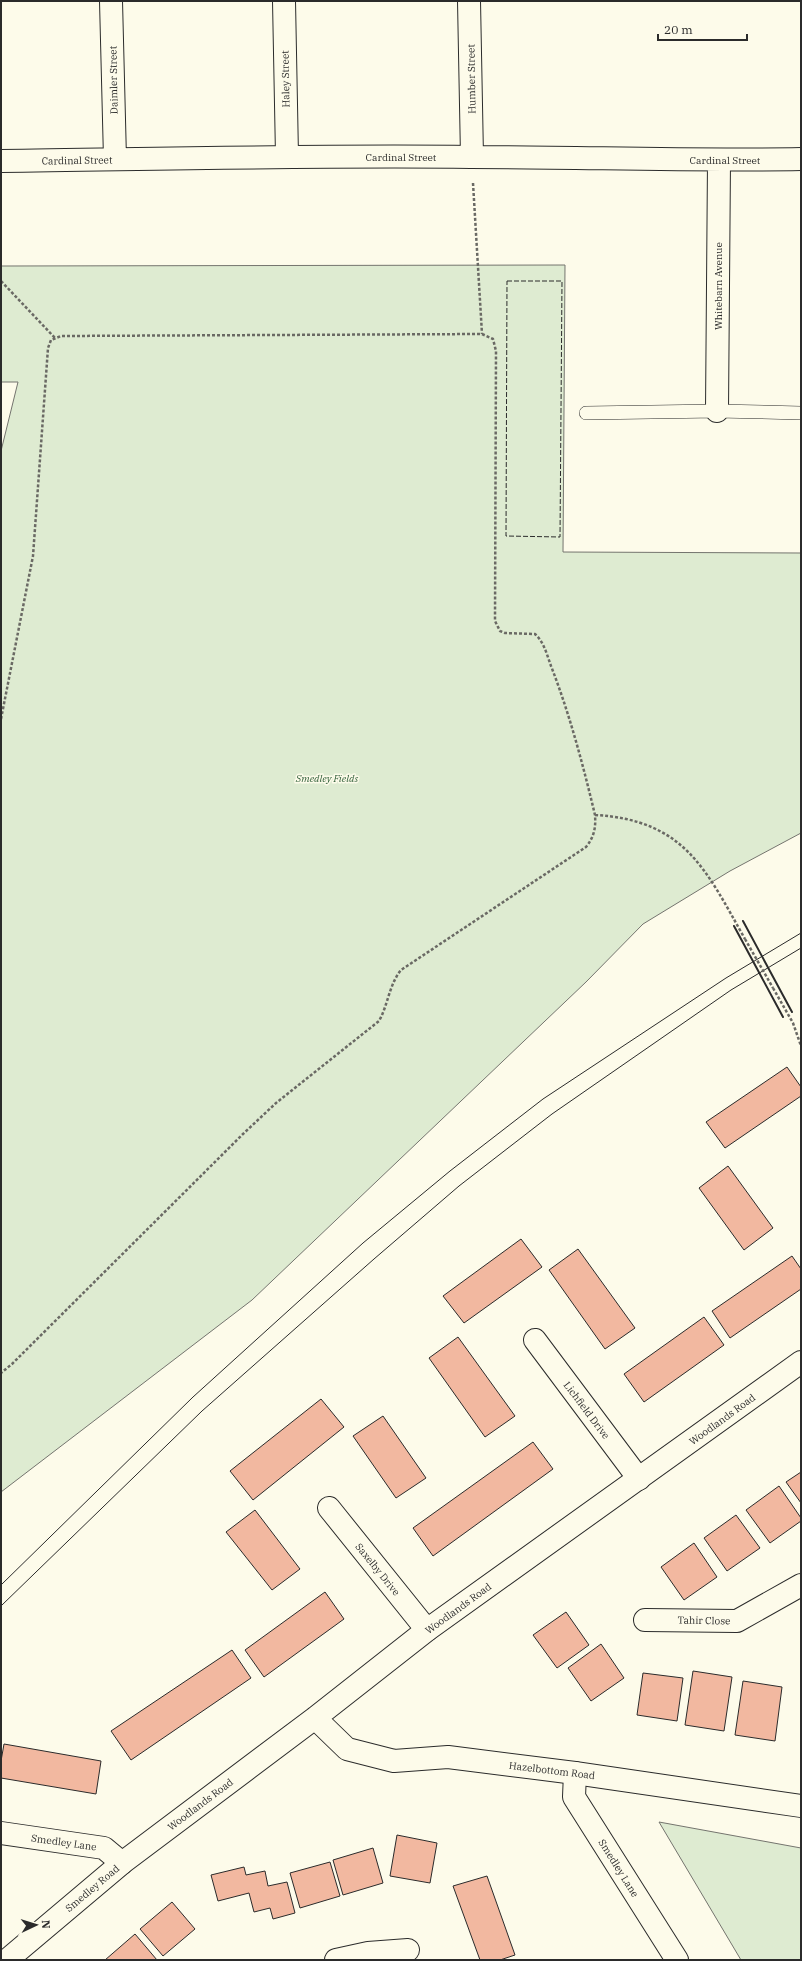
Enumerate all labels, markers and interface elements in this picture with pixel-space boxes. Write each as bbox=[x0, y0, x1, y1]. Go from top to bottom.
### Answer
scale bar bbox=[658, 16, 747, 42]
text: 20 m bbox=[664, 22, 693, 37]
street label: Humber Street bbox=[464, 43, 479, 114]
street label: Daimler Street bbox=[106, 45, 121, 114]
street label: Haley Street bbox=[278, 50, 292, 108]
street label: Cardinal Street bbox=[366, 151, 437, 164]
street label: Cardinal Street bbox=[42, 153, 113, 168]
street label: Cardinal Street bbox=[690, 154, 761, 167]
street label: Whitebarn Avenue bbox=[712, 242, 725, 330]
park label: Smedley Fields bbox=[295, 772, 359, 785]
street label: Lichfield Drive bbox=[561, 1379, 613, 1442]
street label: Woodlands Road bbox=[687, 1391, 758, 1448]
street label: Saxelby Drive bbox=[352, 1540, 403, 1598]
street label: Woodlands Road bbox=[423, 1580, 494, 1637]
street label: Tahir Close bbox=[677, 1614, 731, 1627]
street label: Hazelbottom Road bbox=[508, 1759, 596, 1782]
street label: Woodlands Road bbox=[165, 1776, 236, 1833]
street label: Smedley Lane bbox=[30, 1831, 98, 1854]
street label: Smedley Lane bbox=[596, 1837, 642, 1900]
street label: Smedley Road bbox=[63, 1862, 122, 1915]
north arrow bbox=[16, 1905, 56, 1945]
text: N bbox=[39, 1919, 53, 1929]

